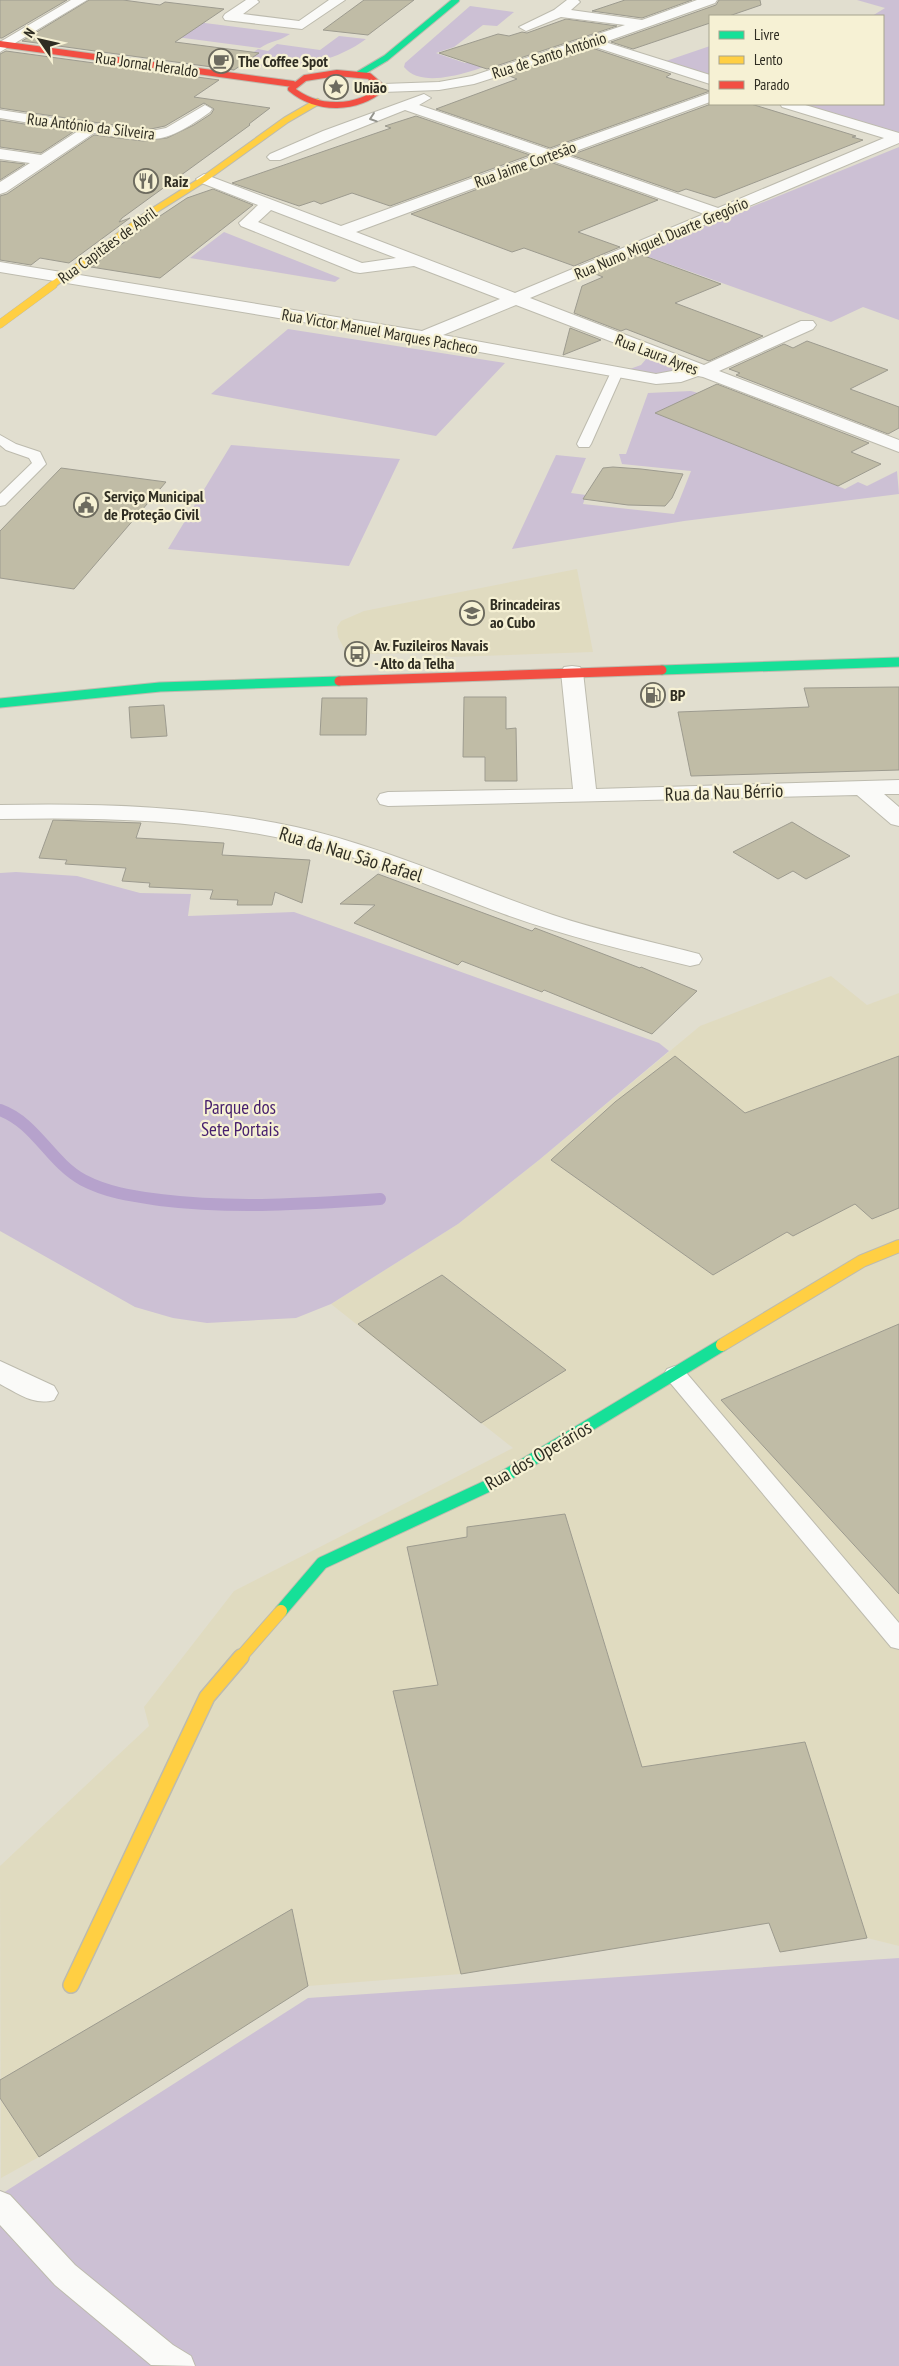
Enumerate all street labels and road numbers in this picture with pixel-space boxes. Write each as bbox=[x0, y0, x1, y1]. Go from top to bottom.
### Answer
street label: Rua de Santo António bbox=[489, 27, 609, 83]
street label: Rua Jornal Heraldo bbox=[94, 47, 200, 81]
street label: Rua António da Silveira bbox=[26, 108, 156, 144]
street label: Rua Jaime Cortesão bbox=[471, 136, 579, 192]
street label: Rua Nuno Miguel Duarte Gregório bbox=[571, 192, 751, 284]
street label: Rua Capitães de Abril bbox=[54, 202, 160, 288]
street label: Rua Victor Manuel Marques Pacheco bbox=[280, 304, 480, 358]
street label: Rua Laura Ayres bbox=[613, 329, 701, 379]
street label: Rua da Nau Bérrio bbox=[664, 778, 784, 806]
street label: Rua da Nau São Rafael bbox=[277, 821, 426, 887]
street label: Rua dos Operários bbox=[480, 1415, 596, 1495]

